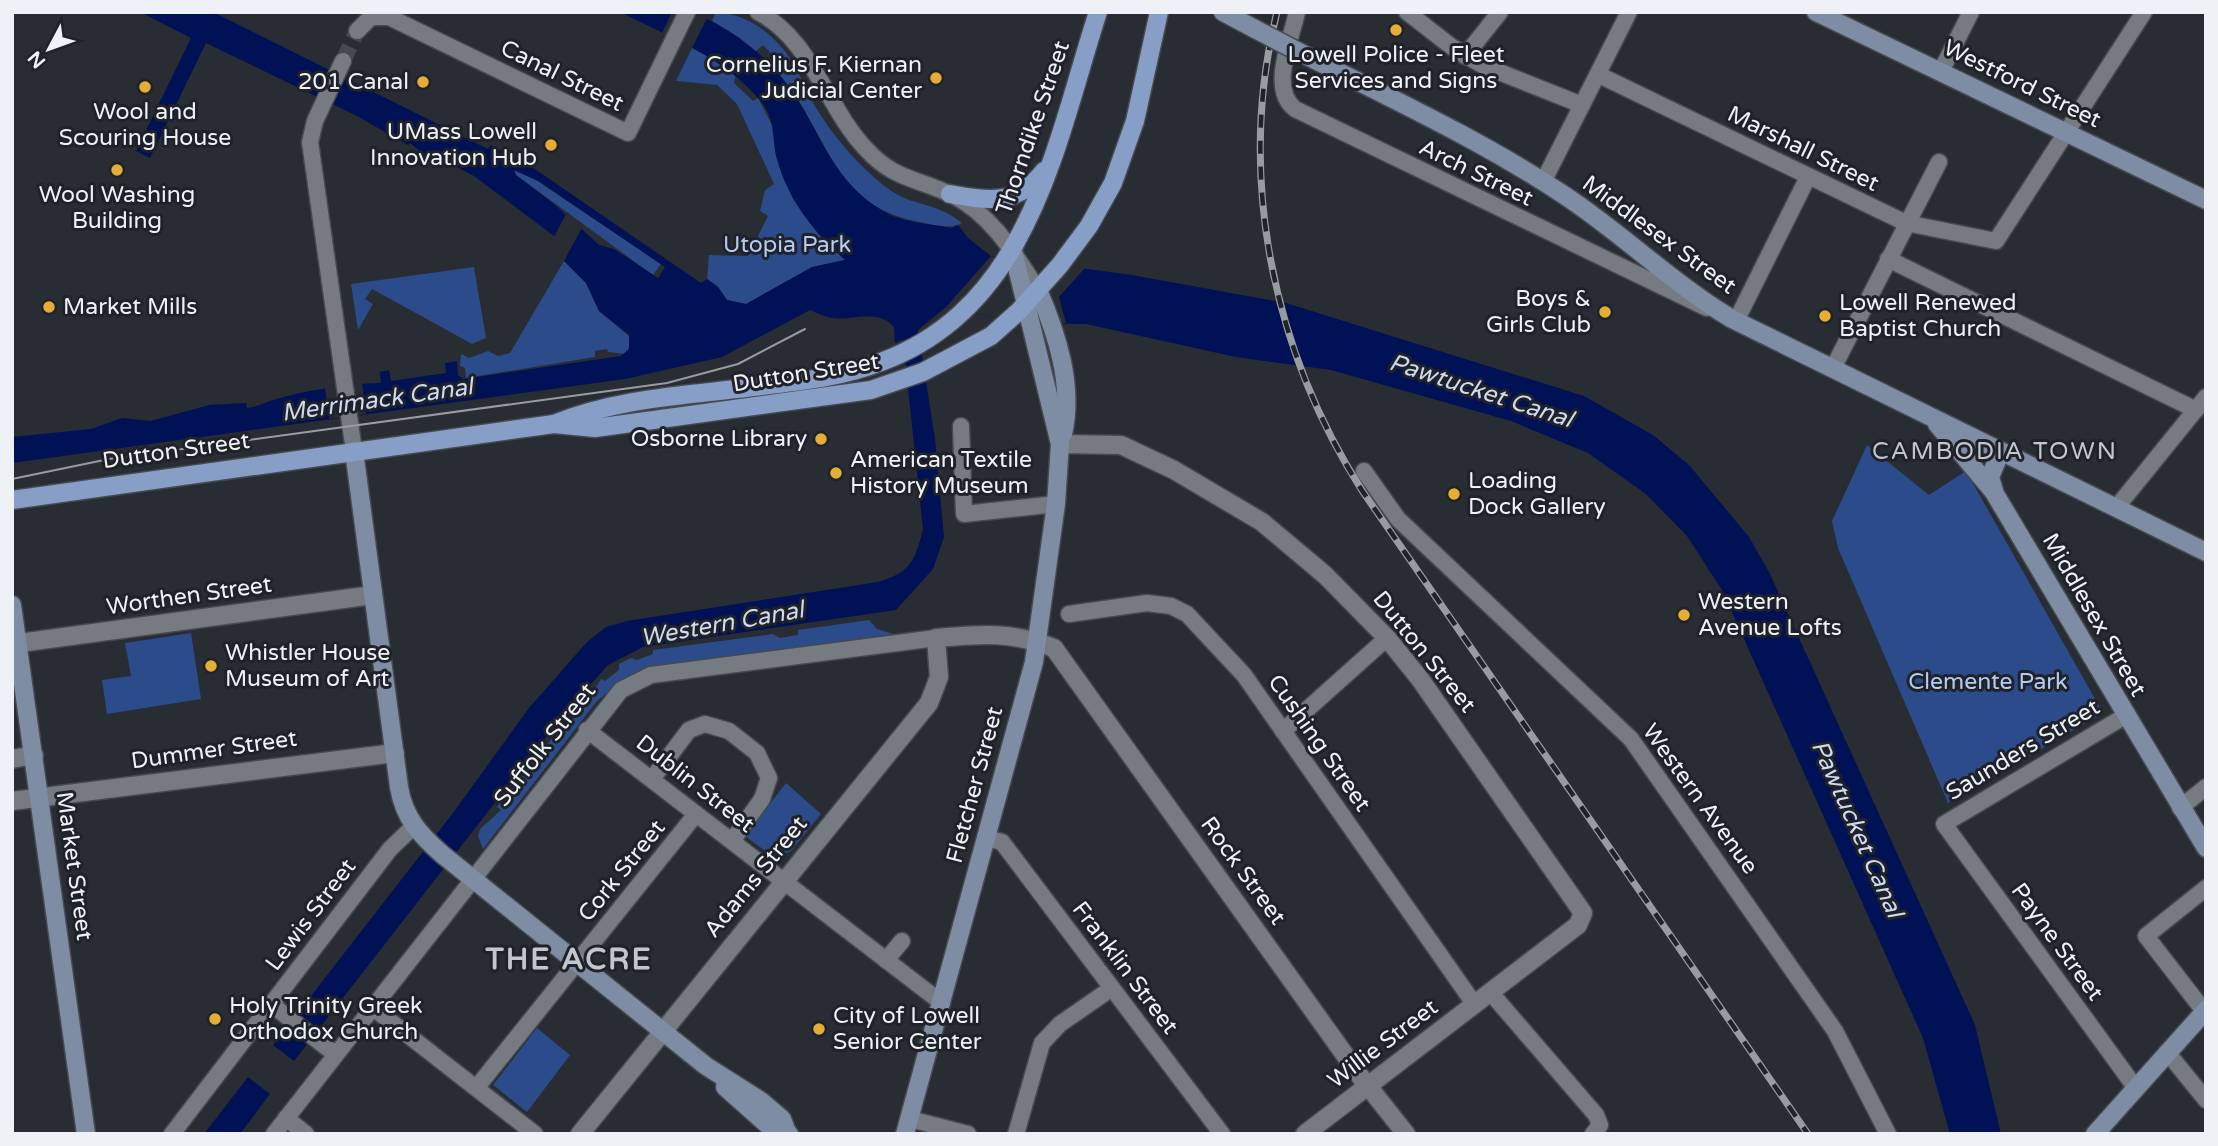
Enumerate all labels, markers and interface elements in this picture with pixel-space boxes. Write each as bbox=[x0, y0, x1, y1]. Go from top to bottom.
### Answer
north arrow bbox=[14, 14, 84, 84]
marker: Lowell Police - Fleet Services and Signs bbox=[1388, 22, 1404, 38]
street label: Canal Street bbox=[496, 34, 628, 118]
street label: Westford Street bbox=[1939, 34, 2106, 134]
street label: Thorndike Street bbox=[990, 37, 1076, 219]
place label: Lowell Police - Fleet Services and Signs bbox=[1287, 41, 1505, 95]
text: N bbox=[24, 47, 50, 72]
place label: Cornelius F. Kiernan Judicial Center bbox=[706, 51, 922, 105]
place label: 201 Canal bbox=[298, 68, 409, 96]
marker: Cornelius F. Kiernan Judicial Center bbox=[928, 70, 944, 86]
marker: 201 Canal bbox=[415, 74, 431, 90]
marker: Wool and Scouring House bbox=[137, 79, 153, 95]
place label: Wool and Scouring House bbox=[59, 98, 231, 152]
street label: Marshall Street bbox=[1723, 100, 1884, 198]
place label: UMass Lowell Innovation Hub bbox=[370, 118, 537, 172]
street label: Arch Street bbox=[1414, 133, 1538, 213]
marker: UMass Lowell Innovation Hub bbox=[543, 137, 559, 153]
marker: Wool Washing Building bbox=[109, 162, 125, 178]
street label: Middlesex Street bbox=[1577, 170, 1742, 300]
place label: Wool Washing Building bbox=[39, 181, 195, 235]
park label: Utopia Park bbox=[723, 231, 851, 259]
place label: Boys & Girls Club bbox=[1486, 285, 1591, 339]
place label: Lowell Renewed Baptist Church bbox=[1839, 289, 2016, 343]
place label: Market Mills bbox=[63, 293, 197, 321]
marker: Market Mills bbox=[41, 299, 57, 315]
marker: Boys & Girls Club bbox=[1597, 304, 1613, 320]
marker: Lowell Renewed Baptist Church bbox=[1817, 308, 1833, 324]
street label: Dutton Street bbox=[731, 348, 882, 398]
water label: Pawtucket Canal bbox=[1386, 348, 1579, 435]
water label: Merrimack Canal bbox=[280, 372, 477, 428]
place label: Osborne Library bbox=[631, 425, 807, 453]
street label: Dutton Street bbox=[101, 427, 252, 475]
marker: Osborne Library bbox=[813, 431, 829, 447]
district label: CAMBODIA TOWN bbox=[1872, 437, 2118, 466]
place label: American Textile History Museum bbox=[850, 446, 1032, 500]
marker: American Textile History Museum bbox=[828, 465, 844, 481]
place label: Loading Dock Gallery bbox=[1468, 467, 1606, 521]
marker: Loading Dock Gallery bbox=[1446, 486, 1462, 502]
street label: Middlesex Street bbox=[2036, 529, 2152, 702]
street label: Worthen Street bbox=[105, 571, 274, 621]
street label: Dutton Street bbox=[1366, 586, 1482, 719]
place label: Western Avenue Lofts bbox=[1698, 588, 1842, 642]
water label: Western Canal bbox=[638, 595, 809, 653]
marker: Western Avenue Lofts bbox=[1676, 607, 1692, 623]
place label: Whistler House Museum of Art bbox=[225, 639, 390, 693]
marker: Whistler House Museum of Art bbox=[203, 658, 219, 674]
park label: Clemente Park bbox=[1908, 668, 2068, 696]
street label: Cushing Street bbox=[1261, 669, 1377, 817]
street label: Suffolk Street bbox=[488, 677, 602, 812]
street label: Saunders Street bbox=[1941, 693, 2105, 807]
street label: Fletcher Street bbox=[941, 703, 1009, 866]
street label: Western Avenue bbox=[1636, 718, 1764, 880]
street label: Dummer Street bbox=[129, 724, 299, 775]
street label: Dublin Street bbox=[630, 729, 760, 839]
water label: Pawtucket Canal bbox=[1805, 736, 1910, 925]
street label: Market Street bbox=[50, 790, 98, 942]
street label: Adams Street bbox=[698, 810, 814, 943]
street label: Rock Street bbox=[1194, 811, 1292, 931]
street label: Cork Street bbox=[573, 814, 672, 927]
street label: Lewis Street bbox=[260, 853, 362, 976]
street label: Payne Street bbox=[2005, 878, 2109, 1006]
street label: Franklin Street bbox=[1066, 896, 1184, 1040]
district label: THE ACRE bbox=[484, 941, 653, 978]
place label: Holy Trinity Greek Orthodox Church bbox=[229, 992, 422, 1046]
street label: Willie Street bbox=[1322, 993, 1444, 1095]
place label: City of Lowell Senior Center bbox=[833, 1002, 982, 1056]
marker: Holy Trinity Greek Orthodox Church bbox=[207, 1011, 223, 1027]
marker: City of Lowell Senior Center bbox=[811, 1021, 827, 1037]

